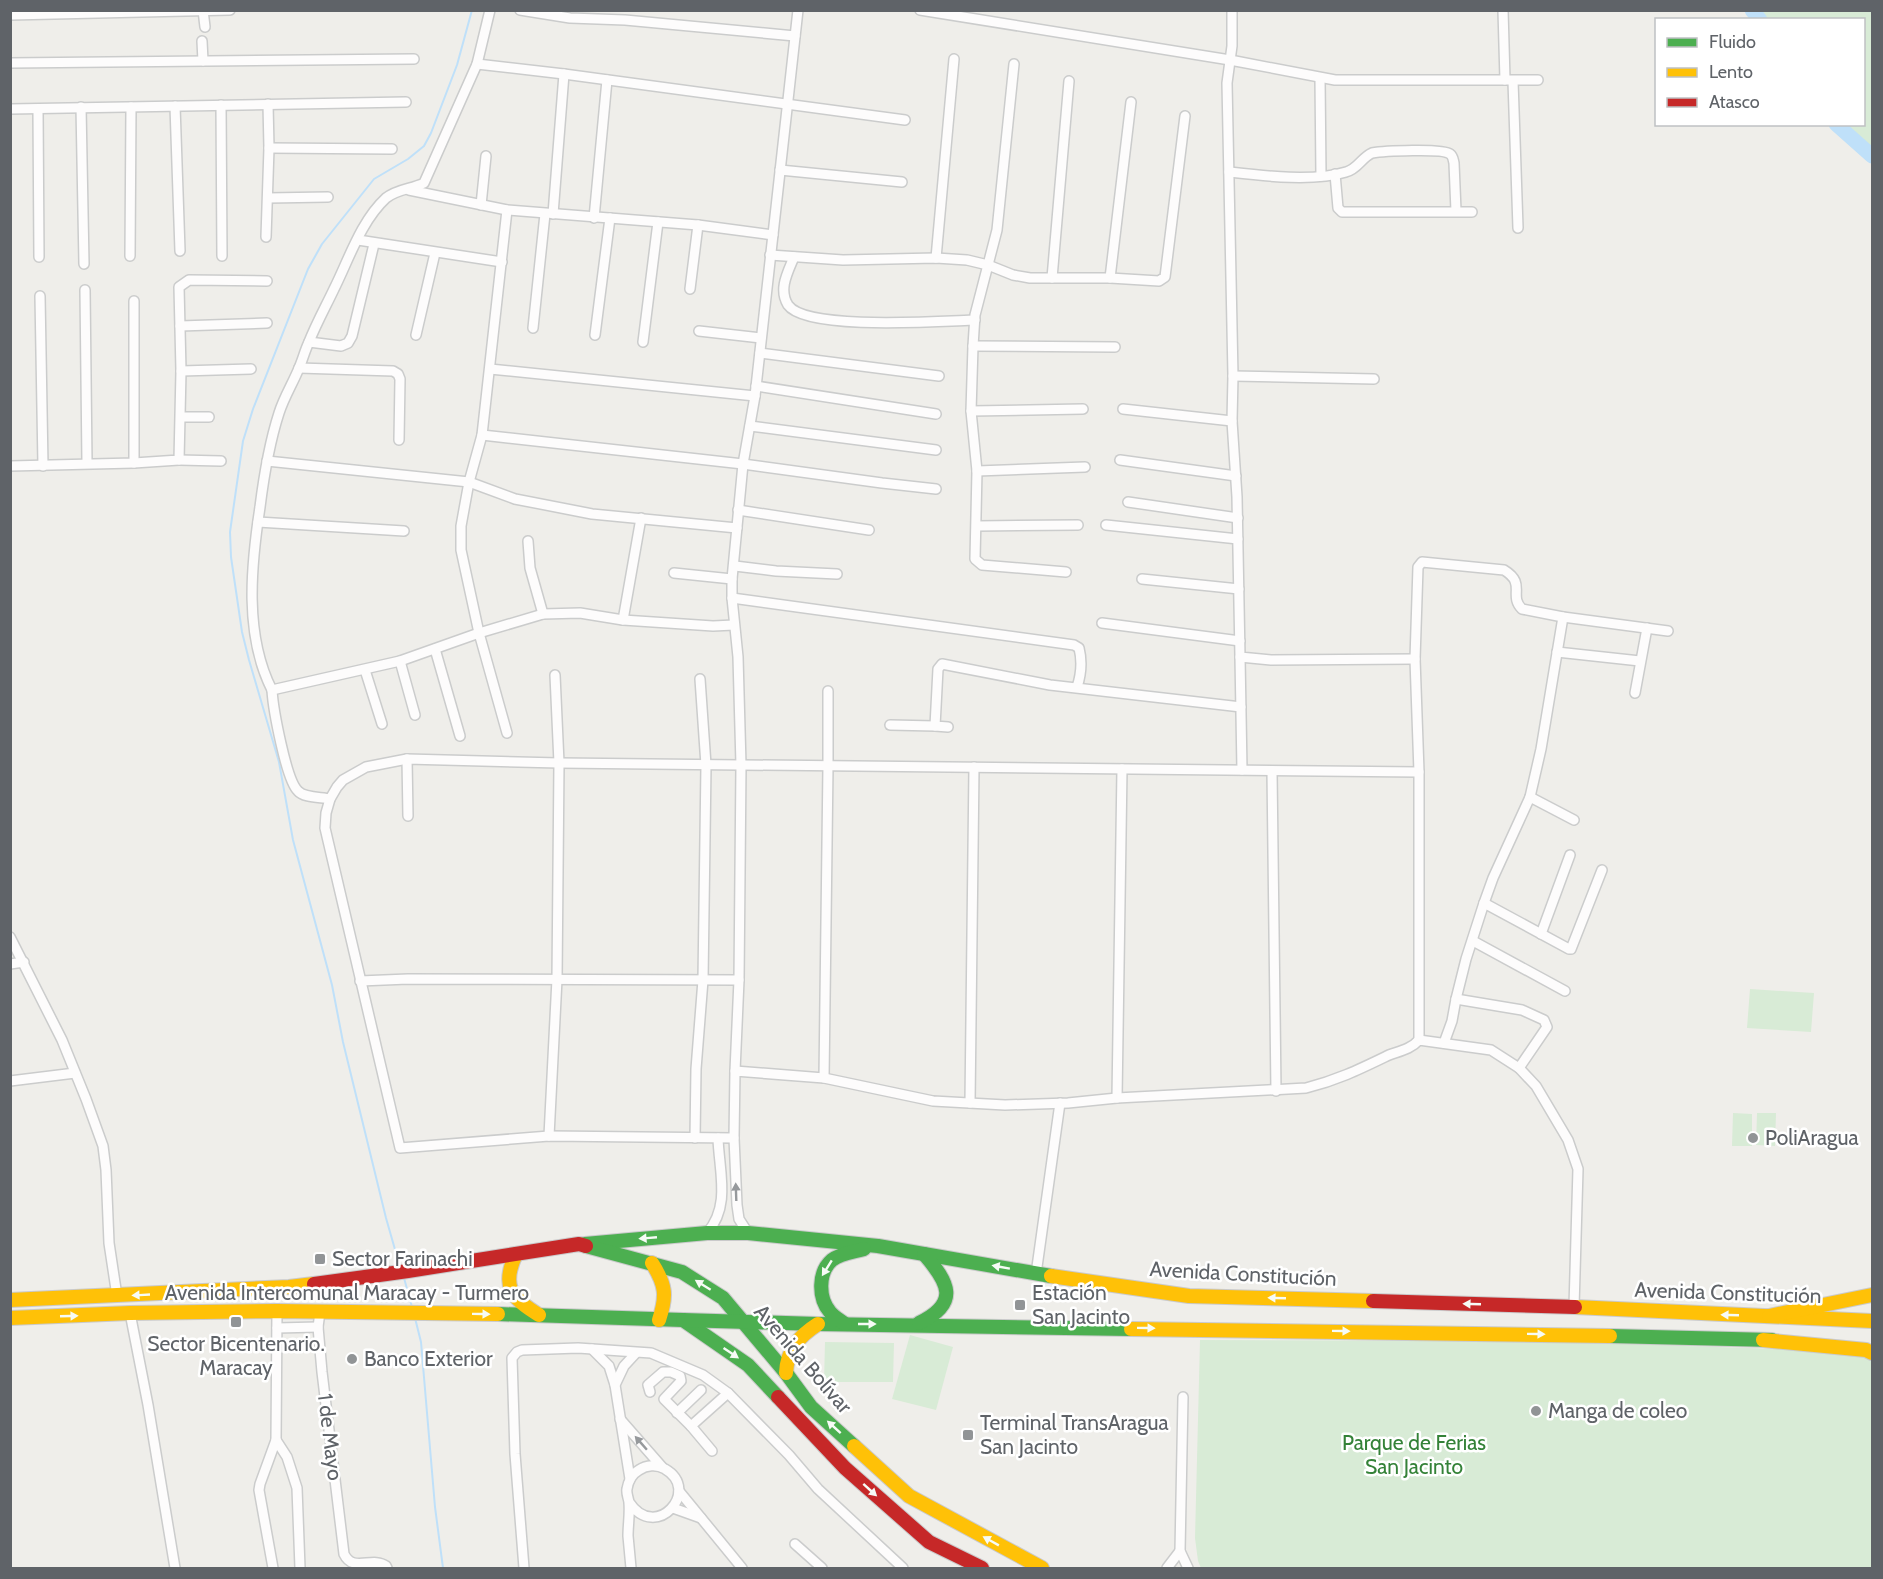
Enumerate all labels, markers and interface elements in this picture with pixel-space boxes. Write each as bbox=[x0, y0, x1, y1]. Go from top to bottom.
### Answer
legend bbox=[1655, 18, 1865, 126]
text: Fluido bbox=[1709, 31, 1756, 53]
text: Lento bbox=[1709, 61, 1753, 83]
text: Atasco bbox=[1709, 91, 1760, 113]
place label: PoliAragua bbox=[1765, 1125, 1859, 1150]
marker: PoliAragua bbox=[1746, 1131, 1760, 1145]
one-way arrow bbox=[732, 1183, 741, 1202]
one-way arrow bbox=[639, 1233, 658, 1243]
place label: Sector Farinachi bbox=[332, 1246, 473, 1271]
marker: Sector Farinachi bbox=[313, 1252, 327, 1266]
street label: Avenida Constitución bbox=[1149, 1256, 1337, 1291]
one-way arrow bbox=[821, 1260, 832, 1277]
one-way arrow bbox=[991, 1262, 1010, 1271]
street label: Avenida Constitución bbox=[1634, 1277, 1822, 1308]
street label: Avenida Intercomunal Maracay - Turmero bbox=[165, 1280, 529, 1305]
one-way arrow bbox=[694, 1280, 711, 1291]
place label: Estación San Jacinto bbox=[1032, 1280, 1130, 1329]
one-way arrow bbox=[131, 1290, 150, 1299]
one-way arrow bbox=[1268, 1294, 1287, 1303]
marker: Estación San Jacinto bbox=[1013, 1298, 1027, 1312]
street label: Avenida Bolívar bbox=[749, 1299, 858, 1419]
one-way arrow bbox=[1463, 1299, 1482, 1308]
one-way arrow bbox=[472, 1309, 491, 1319]
one-way arrow bbox=[1721, 1310, 1740, 1319]
one-way arrow bbox=[59, 1311, 78, 1321]
marker: Sector Bicentenario. Maracay bbox=[229, 1315, 243, 1329]
one-way arrow bbox=[858, 1319, 877, 1329]
one-way arrow bbox=[1137, 1323, 1156, 1333]
one-way arrow bbox=[1332, 1326, 1351, 1336]
one-way arrow bbox=[1527, 1329, 1546, 1339]
place label: Sector Bicentenario. Maracay bbox=[147, 1331, 325, 1380]
place label: Banco Exterior bbox=[364, 1346, 493, 1371]
one-way arrow bbox=[723, 1347, 739, 1358]
marker: Banco Exterior bbox=[345, 1352, 359, 1366]
street label: 1 de Mayo bbox=[313, 1392, 348, 1482]
place label: Manga de coleo bbox=[1548, 1398, 1687, 1423]
marker: Manga de coleo bbox=[1529, 1404, 1543, 1418]
place label: Terminal TransAragua San Jacinto bbox=[980, 1410, 1169, 1459]
one-way arrow bbox=[827, 1421, 842, 1434]
marker: Terminal TransAragua San Jacinto bbox=[961, 1428, 975, 1442]
park label: Parque de Ferias San Jacinto bbox=[1342, 1430, 1486, 1479]
one-way arrow bbox=[635, 1436, 648, 1451]
one-way arrow bbox=[862, 1483, 877, 1496]
one-way arrow bbox=[982, 1536, 999, 1546]

